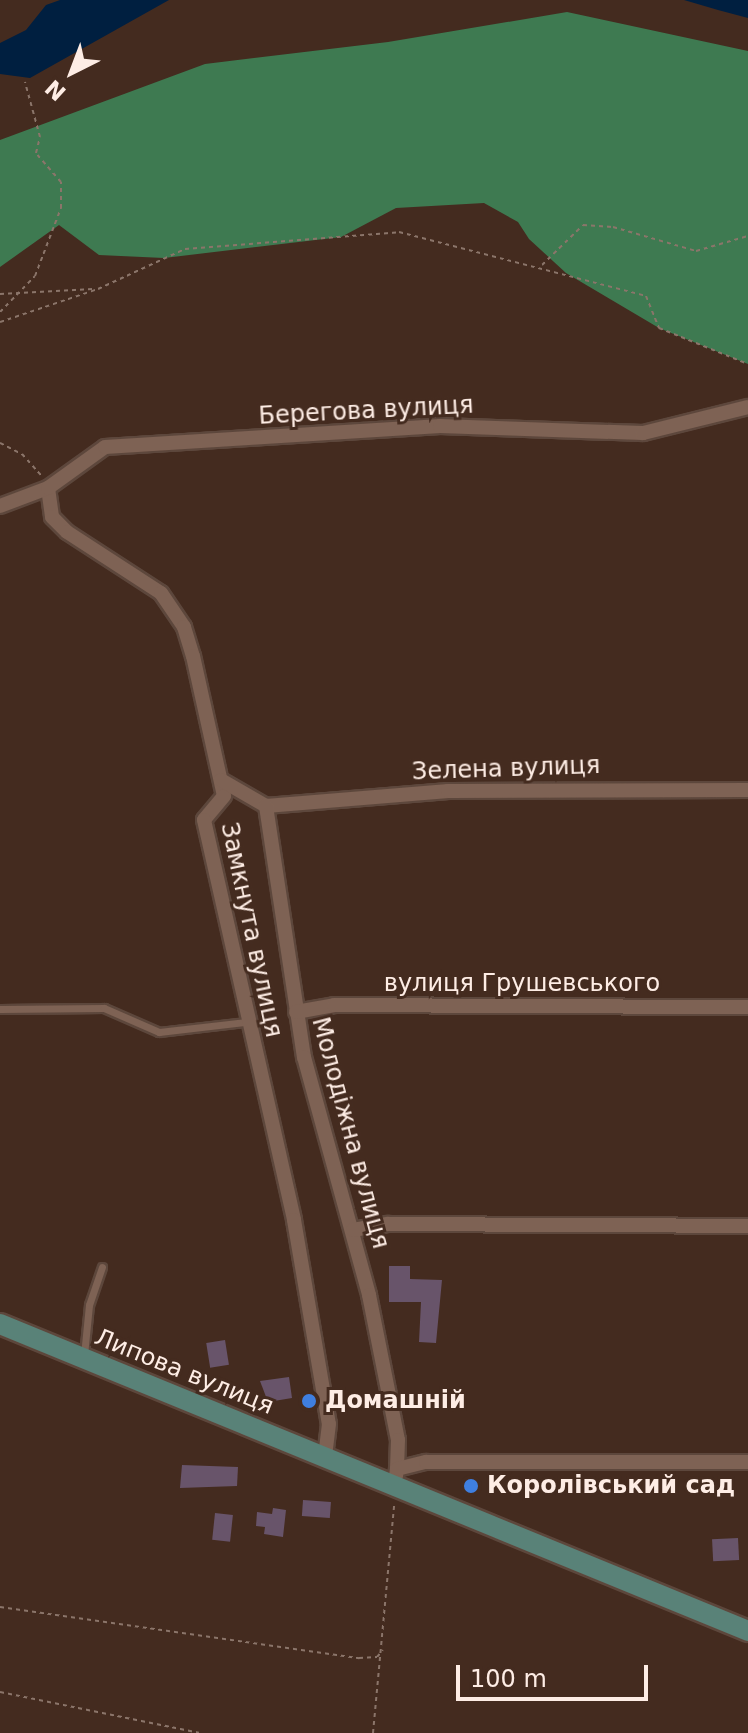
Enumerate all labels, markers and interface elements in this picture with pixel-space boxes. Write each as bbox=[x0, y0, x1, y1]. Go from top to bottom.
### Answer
north arrow bbox=[32, 32, 112, 112]
text: N bbox=[40, 75, 71, 106]
street label: Берегова вулиця bbox=[258, 391, 474, 431]
street label: Зелена вулиця bbox=[411, 751, 601, 787]
street label: Замкнута вулиця bbox=[214, 820, 288, 1040]
street label: вулиця Грушевського bbox=[384, 970, 660, 998]
street label: Молодіжна вулиця bbox=[305, 1014, 395, 1252]
street label: Липова вулиця bbox=[90, 1323, 278, 1421]
place label: Домашній bbox=[325, 1387, 466, 1415]
marker: Домашній bbox=[300, 1392, 318, 1410]
place label: Королівський сад bbox=[487, 1472, 735, 1500]
marker: Королівський сад bbox=[462, 1477, 480, 1495]
scale bar bbox=[460, 1649, 652, 1699]
text: 100 m bbox=[470, 1665, 547, 1693]

